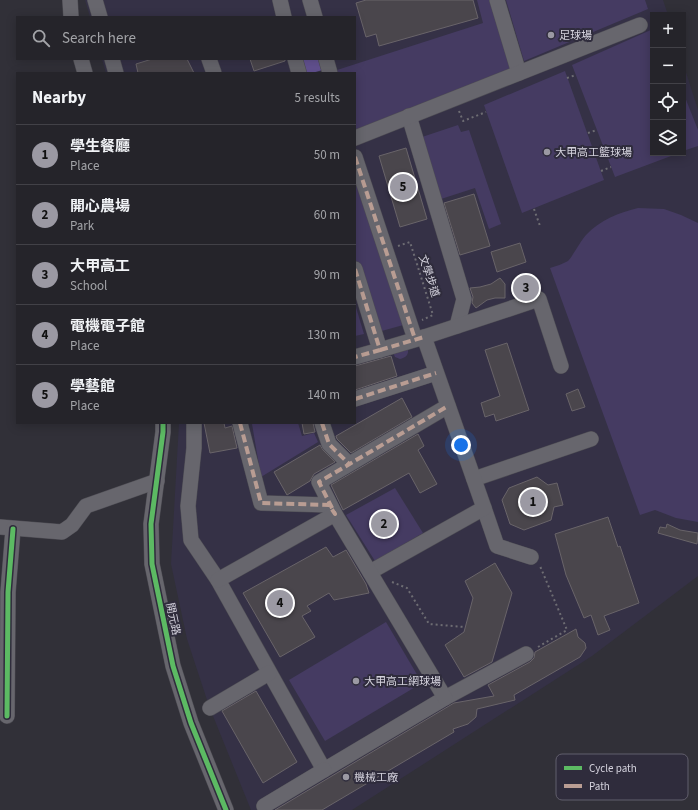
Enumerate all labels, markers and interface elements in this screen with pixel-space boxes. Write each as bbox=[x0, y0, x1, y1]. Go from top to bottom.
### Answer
map controls bbox=[650, 12, 686, 156]
button: + bbox=[650, 12, 686, 48]
search box bbox=[16, 16, 356, 60]
icon: search bbox=[30, 27, 52, 49]
text: Search here bbox=[62, 28, 136, 49]
place label: 足球場 bbox=[559, 28, 592, 43]
marker: 足球場 bbox=[546, 30, 556, 40]
button: − bbox=[650, 48, 686, 84]
button: locate bbox=[650, 84, 686, 120]
text: Nearby bbox=[32, 86, 86, 110]
text: 5 results bbox=[295, 89, 340, 107]
button: layers bbox=[650, 120, 686, 156]
text: 學生餐廳 bbox=[70, 136, 130, 157]
place label: 大甲高工籃球場 bbox=[555, 145, 632, 160]
text: 1 bbox=[42, 146, 48, 164]
text: 50 m bbox=[314, 146, 340, 164]
marker: 大甲高工籃球場 bbox=[542, 147, 552, 157]
text: Place bbox=[70, 157, 99, 175]
pin: 5 bbox=[390, 172, 416, 202]
text: 開心農場 bbox=[70, 196, 130, 217]
text: 2 bbox=[42, 206, 48, 224]
text: 60 m bbox=[314, 206, 340, 224]
text: Park bbox=[70, 217, 94, 235]
street label: 文學步道 bbox=[415, 253, 443, 299]
text: 大甲高工 bbox=[70, 256, 130, 277]
text: 3 bbox=[42, 266, 48, 284]
text: 90 m bbox=[314, 266, 340, 284]
pin: 3 bbox=[513, 273, 539, 303]
text: School bbox=[70, 277, 107, 295]
text: 電機電子館 bbox=[70, 316, 145, 337]
text: 4 bbox=[42, 326, 48, 344]
text: 130 m bbox=[307, 326, 340, 344]
text: Place bbox=[70, 337, 99, 355]
text: 學藝館 bbox=[70, 376, 115, 397]
text: 5 bbox=[42, 386, 48, 404]
text: 140 m bbox=[307, 386, 340, 404]
text: Place bbox=[70, 397, 99, 415]
your location bbox=[451, 435, 471, 455]
pin: 1 bbox=[520, 487, 546, 517]
pin: 2 bbox=[371, 509, 397, 539]
pin: 4 bbox=[267, 588, 293, 618]
street label: 開元路 bbox=[162, 601, 184, 637]
place label: 大甲高工網球場 bbox=[364, 674, 441, 689]
marker: 大甲高工網球場 bbox=[351, 676, 361, 686]
legend bbox=[556, 754, 688, 800]
text: Cycle path bbox=[589, 761, 637, 776]
place label: 機械工廠 bbox=[354, 770, 398, 785]
marker: 機械工廠 bbox=[341, 772, 351, 782]
text: Path bbox=[589, 779, 610, 794]

